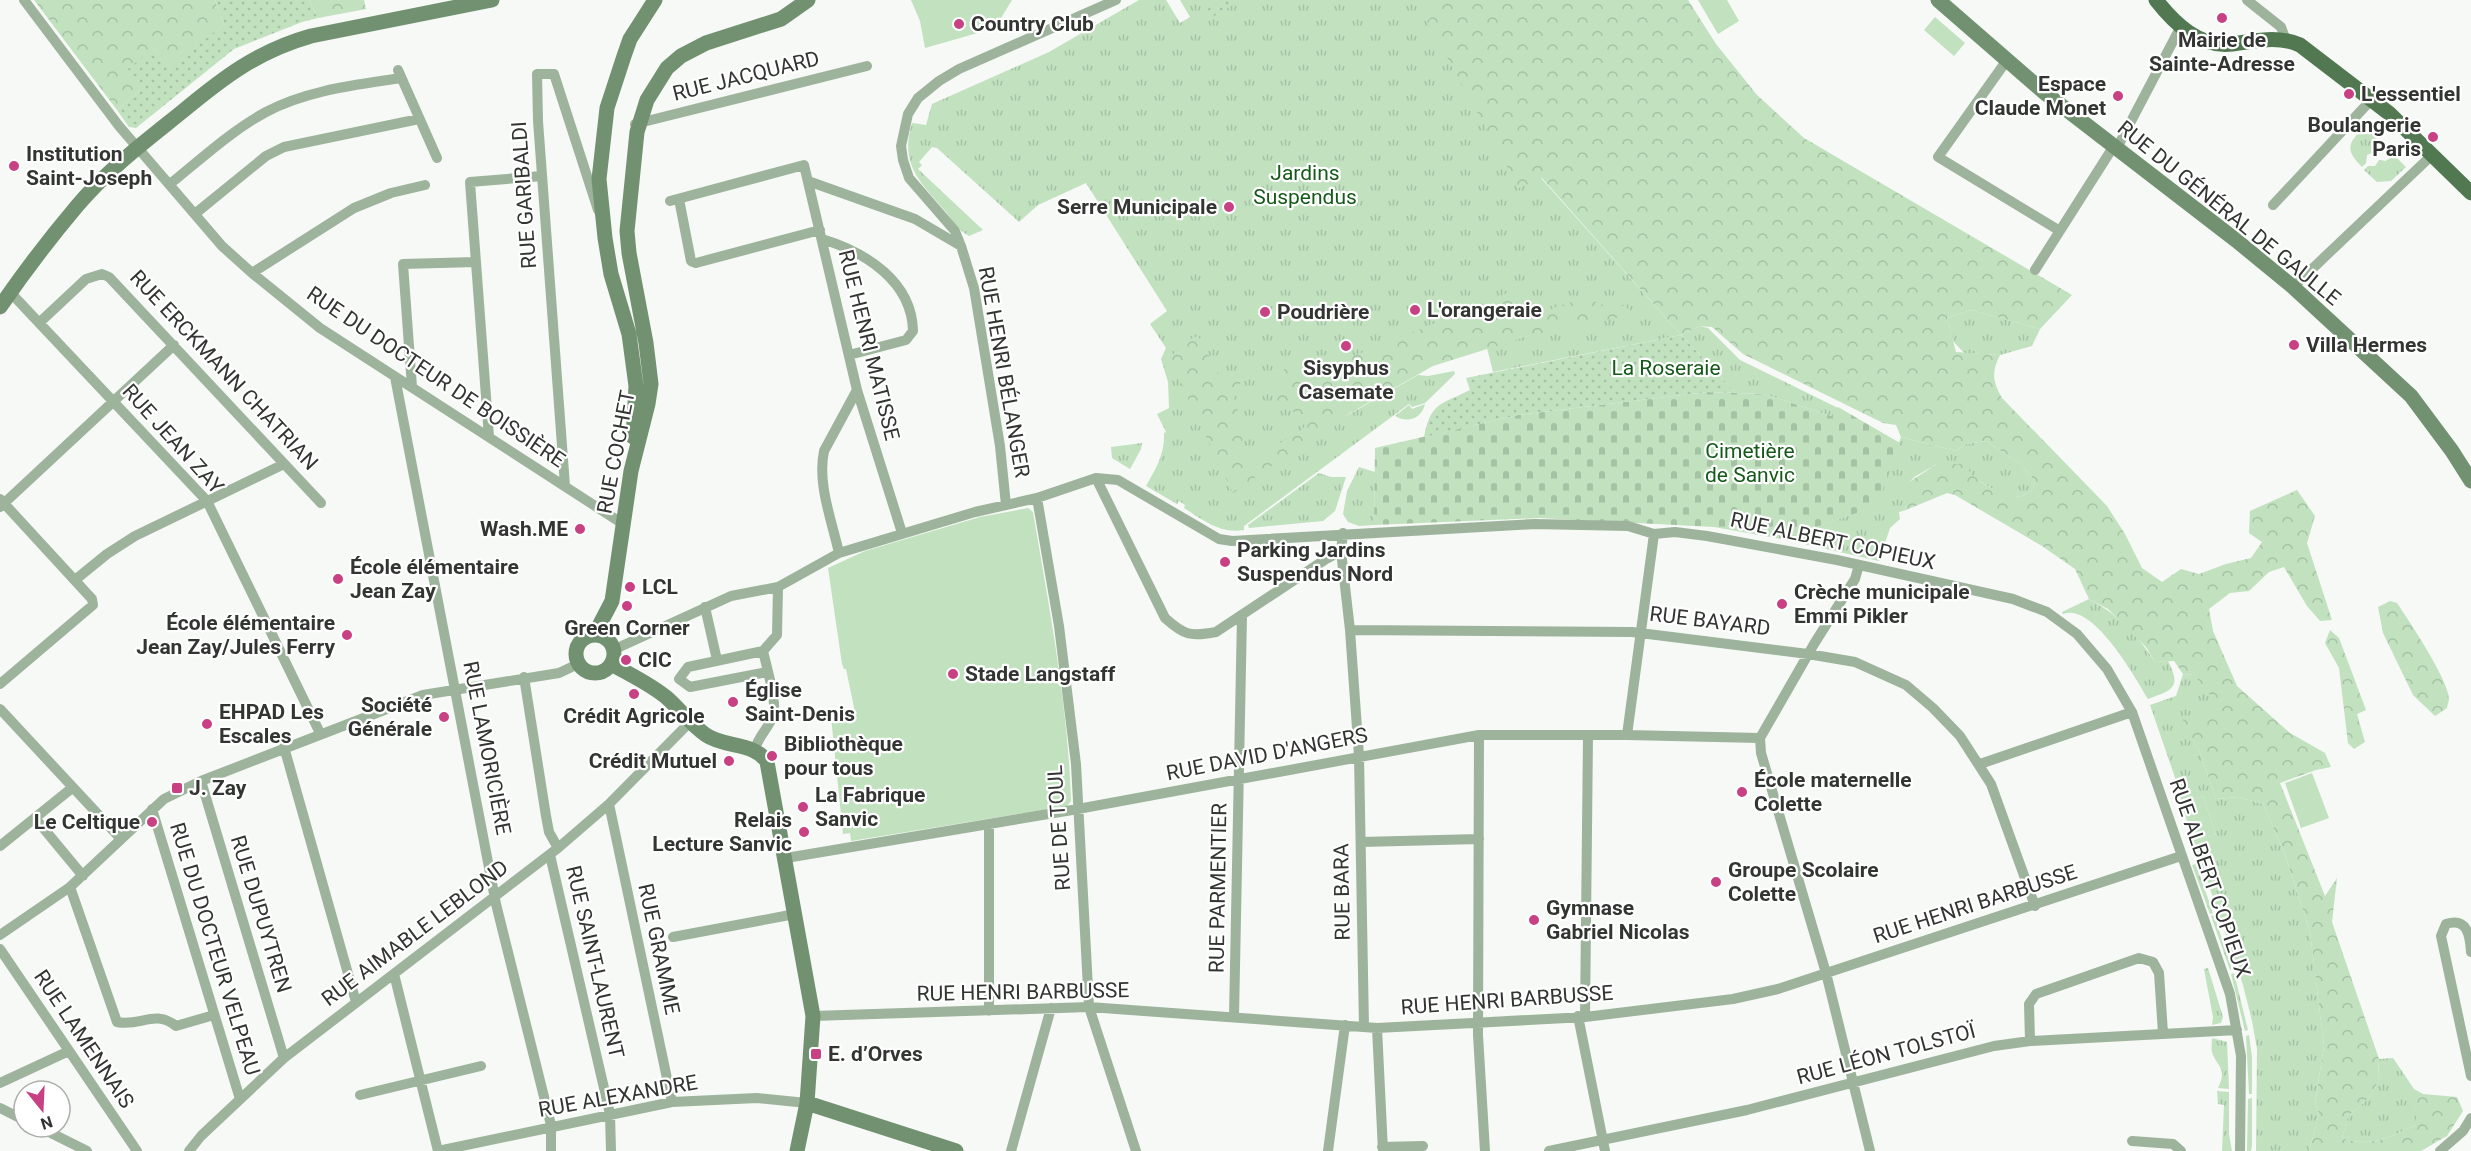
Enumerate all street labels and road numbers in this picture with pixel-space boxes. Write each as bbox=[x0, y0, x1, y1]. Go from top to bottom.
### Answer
street label: RUE JACQUARD bbox=[670, 46, 822, 106]
street label: RUE DU GÉNÉRAL DE GAULLE bbox=[2113, 116, 2345, 310]
street label: RUE GARIBALDI bbox=[507, 120, 541, 270]
street label: RUE HENRI MATISSE bbox=[834, 247, 904, 443]
street label: RUE ERCKMANN CHATRIAN bbox=[125, 265, 323, 475]
street label: RUE HENRI BÉLANGER bbox=[974, 265, 1034, 479]
street label: RUE DU DOCTEUR DE BOISSIÈRE bbox=[303, 282, 570, 472]
street label: RUE JEAN ZAY bbox=[118, 379, 229, 499]
street label: RUE COCHET bbox=[592, 388, 640, 516]
street label: RUE ALBERT COPIEUX bbox=[1728, 508, 1938, 574]
street label: RUE BAYARD bbox=[1648, 602, 1772, 640]
street label: RUE LAMORICIÈRE bbox=[458, 659, 516, 837]
street label: RUE DAVID D'ANGERS bbox=[1164, 723, 1370, 785]
street label: RUE DE TOUL bbox=[1043, 764, 1075, 892]
street label: RUE ALBERT COPIEUX bbox=[2165, 775, 2255, 981]
street label: RUE PARMENTIER bbox=[1205, 803, 1231, 973]
street label: RUE DU DOCTEUR VELPEAU bbox=[165, 820, 265, 1078]
street label: RUE DUPUYTREN bbox=[226, 832, 296, 996]
street label: RUE BARA bbox=[1329, 843, 1355, 941]
street label: RUE AIMABLE LEBLOND bbox=[317, 855, 513, 1011]
street label: RUE HENRI BARBUSSE bbox=[1870, 860, 2080, 948]
street label: RUE SAINT-LAURENT bbox=[561, 863, 629, 1061]
street label: RUE GRAMME bbox=[633, 881, 685, 1017]
street label: RUE LAMENNAIS bbox=[29, 965, 139, 1113]
street label: RUE HENRI BARBUSSE bbox=[916, 978, 1130, 1006]
street label: RUE HENRI BARBUSSE bbox=[1400, 981, 1614, 1019]
street label: RUE LÉON TOLSTOÏ bbox=[1794, 1018, 1979, 1089]
street label: RUE ALEXANDRE bbox=[537, 1070, 699, 1122]

